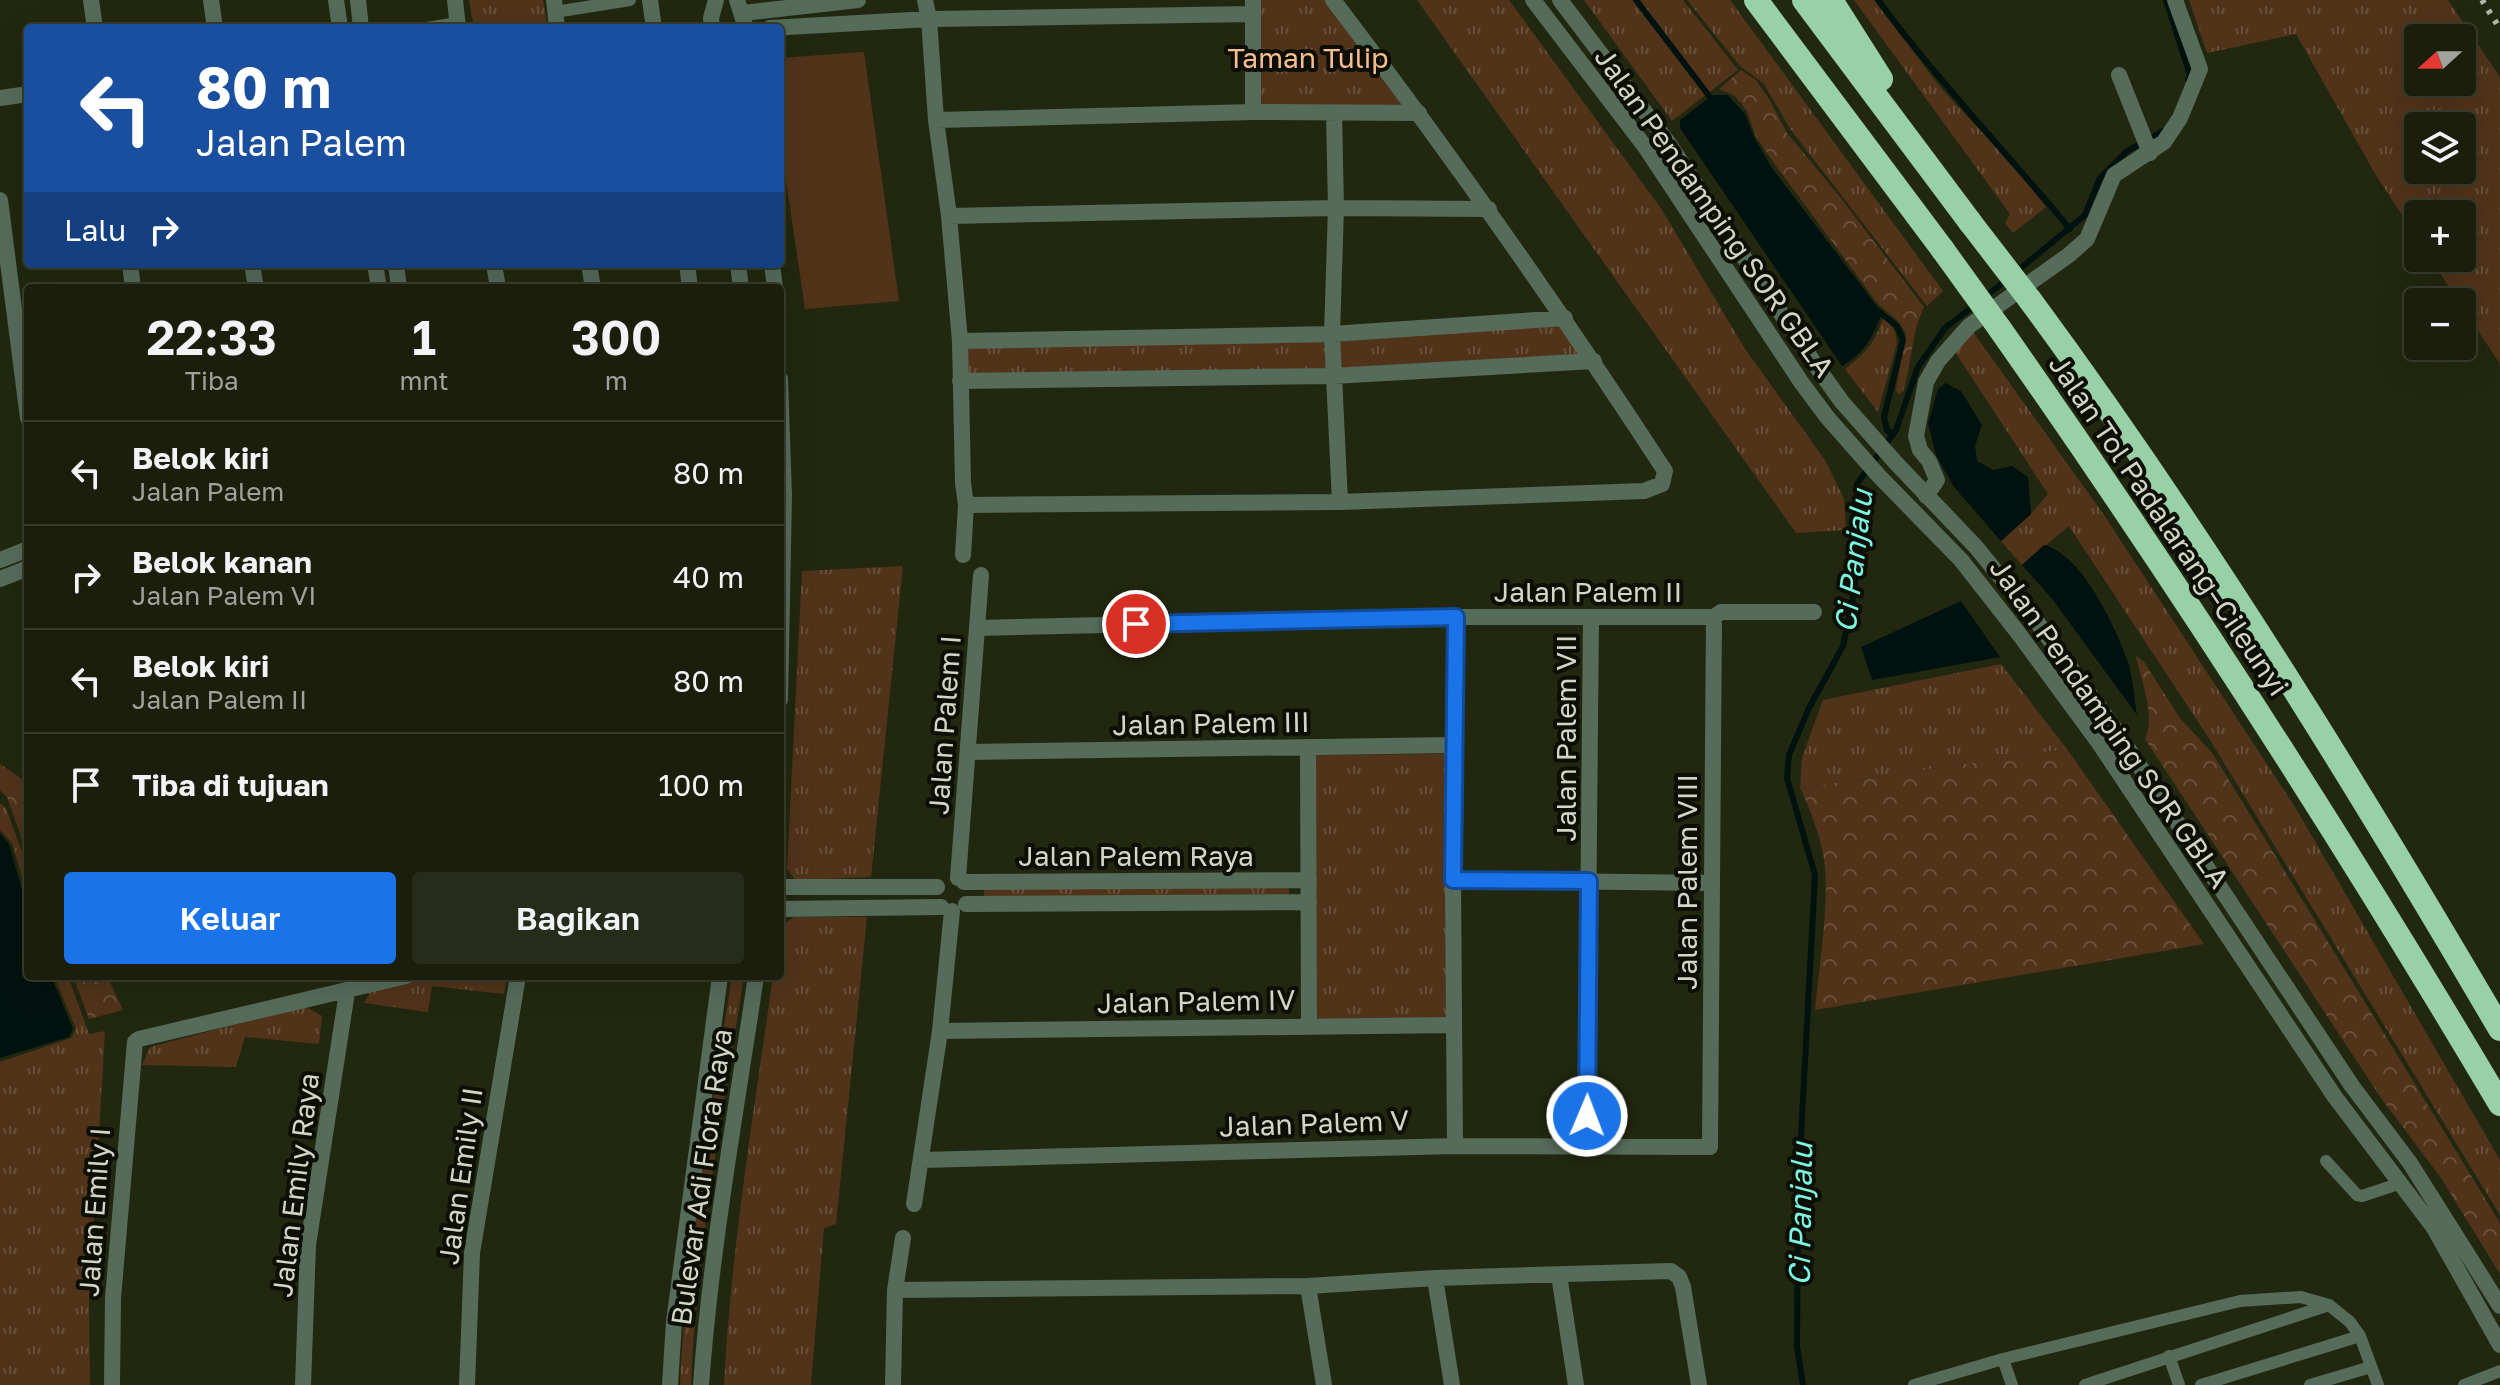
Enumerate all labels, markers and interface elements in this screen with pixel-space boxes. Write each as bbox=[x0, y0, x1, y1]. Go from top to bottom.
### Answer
north arrow bbox=[2404, 24, 2476, 96]
map controls bbox=[2404, 24, 2476, 360]
park label: Taman Tulip bbox=[1228, 41, 1388, 74]
street label: Jalan Pendamping SOR GBLA bbox=[1588, 41, 1842, 383]
text: 80 m bbox=[196, 53, 331, 120]
icon: left bbox=[64, 56, 168, 160]
button: layers bbox=[2404, 112, 2476, 184]
text: Jalan Palem bbox=[196, 121, 407, 164]
button: + bbox=[2404, 200, 2476, 272]
icon: right bbox=[142, 208, 186, 252]
text: Lalu bbox=[64, 212, 126, 248]
button: − bbox=[2404, 288, 2476, 360]
text: 22:33 bbox=[147, 308, 277, 366]
text: 1 bbox=[412, 308, 436, 366]
text: 300 bbox=[571, 308, 661, 366]
street label: Jalan Tol Padalarang–Cileunyi bbox=[2042, 348, 2296, 702]
text: Tiba bbox=[185, 365, 239, 396]
text: mnt bbox=[399, 365, 449, 396]
text: m bbox=[605, 365, 628, 396]
text: Belok kiri bbox=[132, 440, 269, 476]
icon: left bbox=[64, 451, 108, 495]
text: 80 m bbox=[673, 455, 744, 491]
text: Jalan Palem bbox=[132, 476, 284, 507]
water label: Ci Panjalu bbox=[1826, 486, 1880, 634]
text: Belok kanan bbox=[132, 544, 312, 580]
street label: Jalan Pendamping SOR GBLA bbox=[1983, 552, 2237, 894]
icon: right bbox=[64, 555, 108, 599]
text: 40 m bbox=[673, 559, 744, 595]
street label: Jalan Palem II bbox=[1494, 575, 1682, 608]
text: Jalan Palem VI bbox=[132, 580, 316, 611]
pin bbox=[1102, 590, 1170, 658]
icon: arrive bbox=[1114, 602, 1158, 646]
street label: Jalan Palem I bbox=[921, 634, 967, 816]
street label: Jalan Palem VII bbox=[1549, 634, 1582, 842]
text: Belok kiri bbox=[132, 648, 269, 684]
icon: left bbox=[64, 659, 108, 703]
text: 80 m bbox=[673, 663, 744, 699]
text: Jalan Palem II bbox=[132, 684, 307, 715]
street label: Jalan Palem III bbox=[1112, 705, 1310, 741]
icon: arrive bbox=[64, 763, 108, 807]
text: Tiba di tujuan bbox=[132, 767, 329, 803]
text: 100 m bbox=[658, 767, 744, 803]
street label: Jalan Palem VIII bbox=[1670, 774, 1703, 990]
street label: Jalan Palem Raya bbox=[1018, 839, 1254, 872]
button: Keluar bbox=[64, 872, 396, 964]
button: Bagikan bbox=[412, 872, 744, 964]
street label: Jalan Palem IV bbox=[1096, 983, 1296, 1019]
street label: Bulevar Adi Flora Raya bbox=[664, 1027, 738, 1327]
street label: Jalan Emily Raya bbox=[265, 1071, 325, 1299]
position arrow bbox=[1545, 1074, 1629, 1158]
street label: Jalan Emily II bbox=[431, 1085, 489, 1267]
street label: Jalan Palem V bbox=[1219, 1103, 1410, 1143]
street label: Jalan Emily I bbox=[72, 1126, 116, 1298]
water label: Ci Panjalu bbox=[1781, 1140, 1819, 1286]

